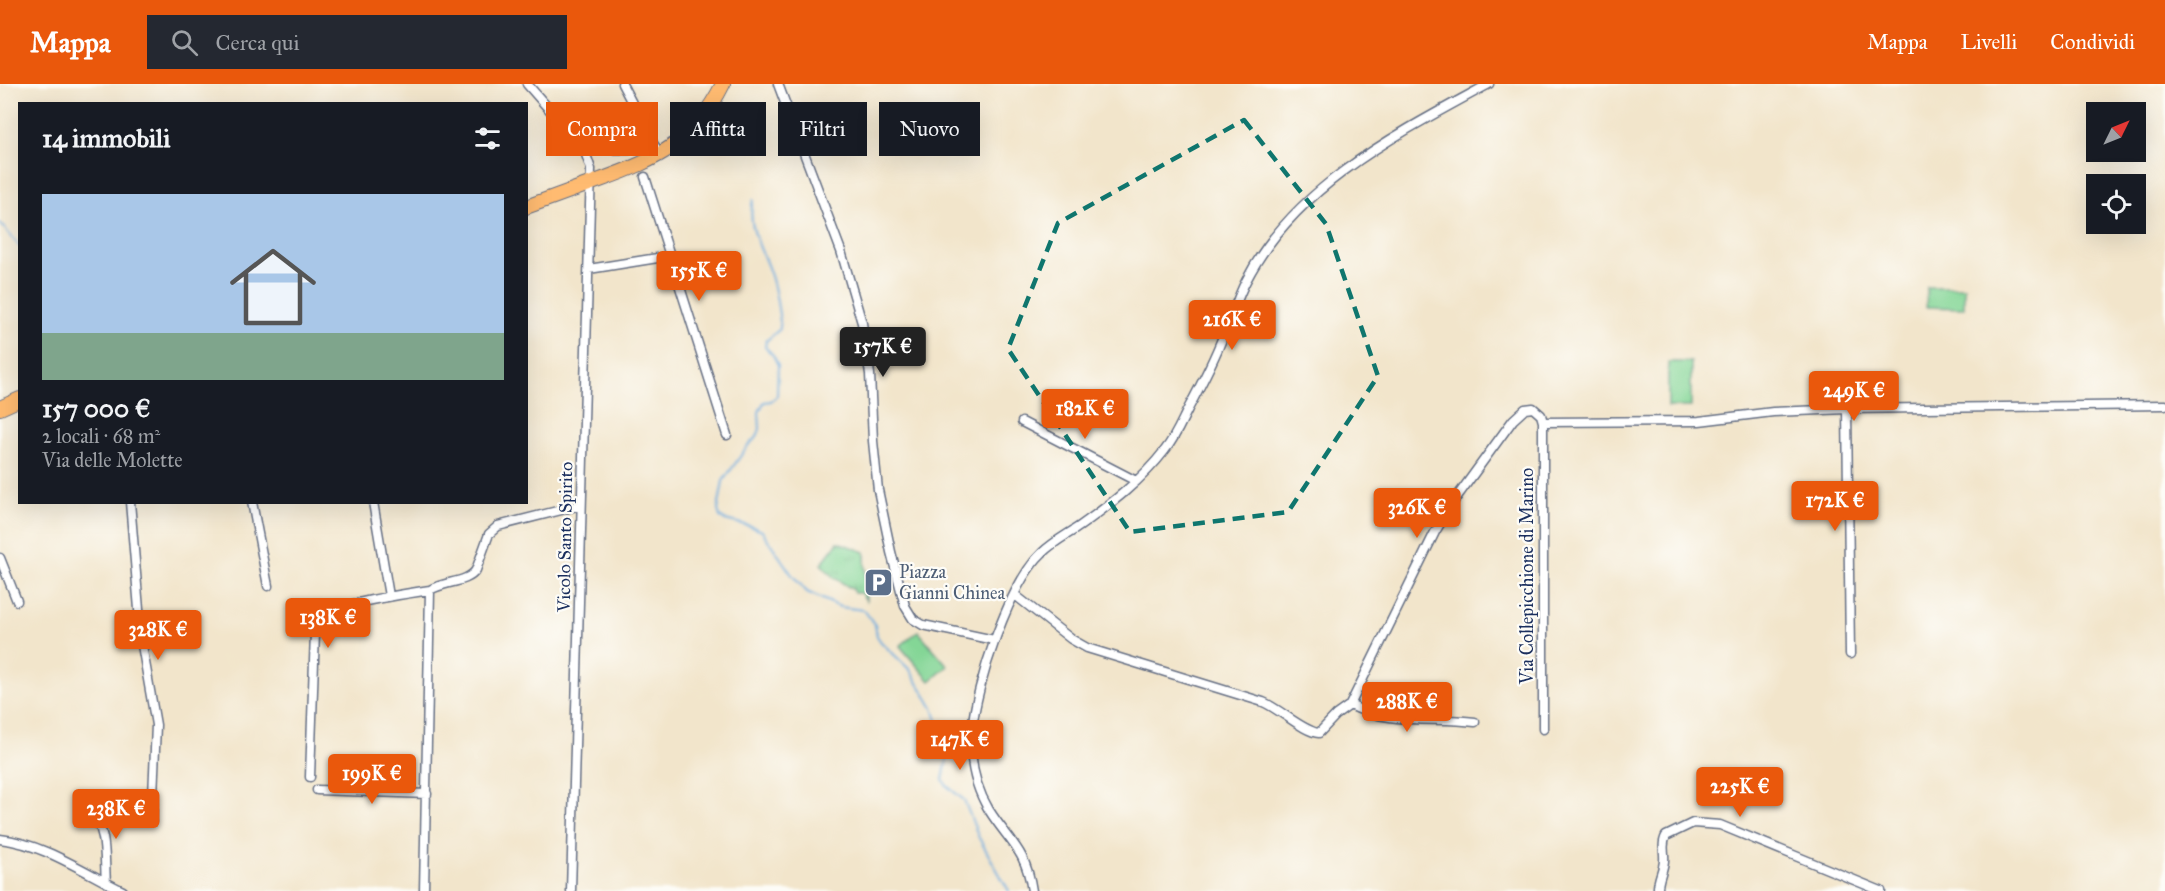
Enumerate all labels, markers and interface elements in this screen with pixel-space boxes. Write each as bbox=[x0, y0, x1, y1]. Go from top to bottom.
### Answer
search box bbox=[147, 15, 567, 69]
text: Mappa bbox=[30, 25, 111, 60]
icon: search bbox=[168, 26, 201, 59]
text: Cerca qui bbox=[216, 29, 299, 56]
text: Mappa bbox=[1867, 29, 1928, 55]
text: Livelli bbox=[1961, 29, 2017, 55]
text: Condividi bbox=[2050, 29, 2135, 55]
chip: Compra bbox=[546, 102, 658, 156]
chip: Affitta bbox=[670, 102, 766, 156]
chip: Filtri bbox=[778, 102, 867, 156]
chip: Nuovo bbox=[879, 102, 980, 156]
north arrow bbox=[2086, 102, 2146, 162]
map controls bbox=[2086, 102, 2146, 234]
text: 14 immobili bbox=[42, 122, 170, 154]
icon: filters bbox=[471, 122, 504, 155]
button: locate bbox=[2086, 174, 2146, 234]
icon: home bbox=[219, 233, 327, 341]
pin: 155K € bbox=[650, 251, 748, 302]
text: 155K € bbox=[671, 258, 727, 282]
pin: 216K € bbox=[1183, 300, 1281, 351]
text: 216K € bbox=[1203, 307, 1261, 331]
pin: 157K € bbox=[834, 327, 932, 378]
text: 157K € bbox=[854, 334, 912, 358]
pin: 249K € bbox=[1805, 371, 1903, 422]
text: 249K € bbox=[1823, 378, 1885, 402]
pin: 182K € bbox=[1036, 389, 1134, 440]
text: 157 000 € bbox=[42, 392, 150, 424]
text: 182K € bbox=[1055, 396, 1115, 420]
text: 2 locali · 68 m² bbox=[42, 424, 160, 448]
text: Via delle Molette bbox=[42, 448, 183, 472]
street label: Vicolo Santo Spirito bbox=[553, 462, 577, 613]
street label: Via Collepicchione di Marino bbox=[1516, 468, 1538, 685]
pin: 172K € bbox=[1786, 481, 1884, 532]
pin: 326K € bbox=[1368, 488, 1466, 539]
text: 172K € bbox=[1805, 488, 1865, 512]
text: 326K € bbox=[1388, 495, 1446, 519]
place label: Piazza Gianni Chinea bbox=[899, 561, 1005, 604]
parking icon: Piazza Gianni Chinea bbox=[862, 566, 894, 598]
pin: 138K € bbox=[279, 598, 377, 649]
text: 138K € bbox=[299, 605, 357, 629]
pin: 328K € bbox=[109, 610, 207, 661]
text: 328K € bbox=[128, 617, 188, 641]
pin: 288K € bbox=[1358, 682, 1456, 733]
text: 288K € bbox=[1376, 689, 1438, 713]
pin: 147K € bbox=[911, 720, 1009, 771]
text: 147K € bbox=[930, 727, 990, 751]
pin: 199K € bbox=[323, 754, 421, 805]
text: 199K € bbox=[342, 761, 402, 785]
pin: 225K € bbox=[1691, 767, 1789, 818]
text: 225K € bbox=[1710, 774, 1770, 798]
pin: 238K € bbox=[67, 789, 165, 840]
text: 238K € bbox=[86, 796, 146, 820]

